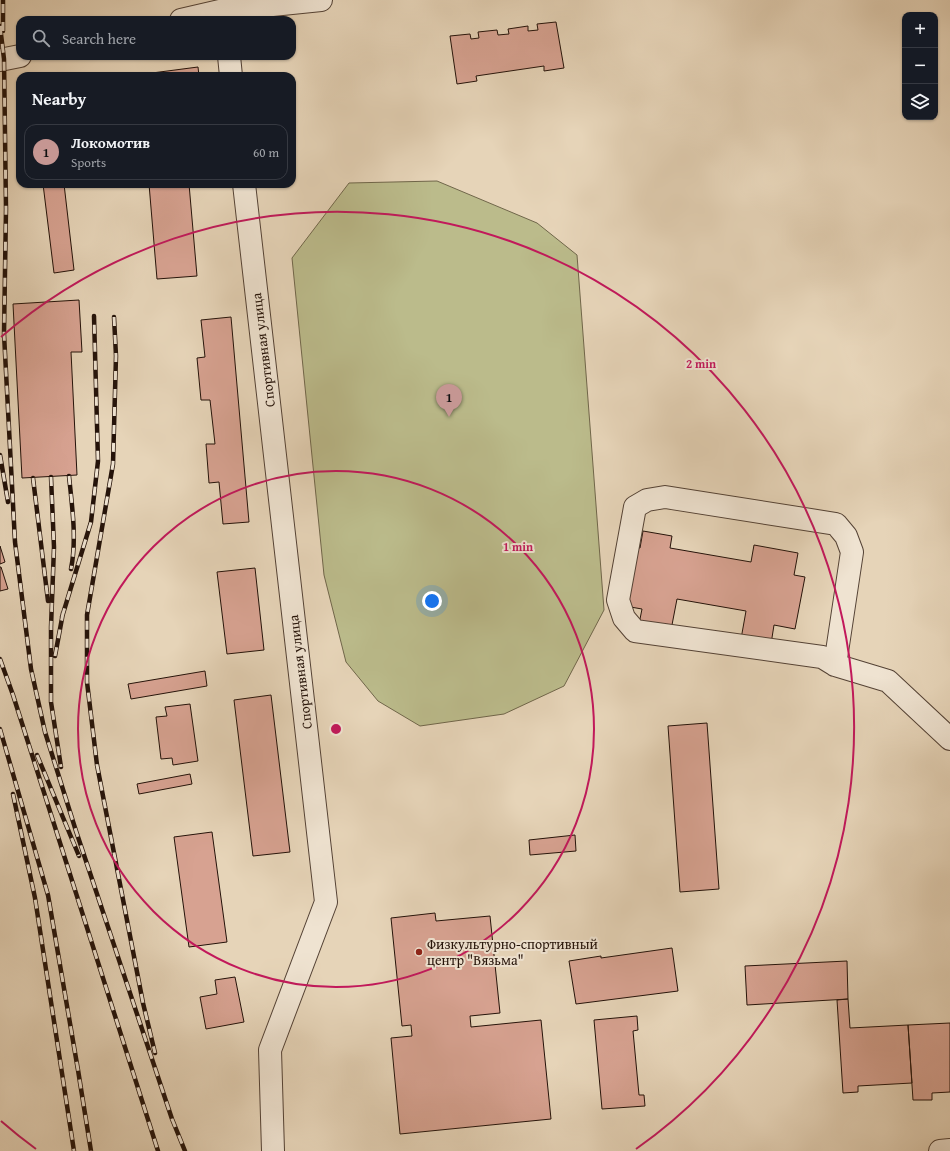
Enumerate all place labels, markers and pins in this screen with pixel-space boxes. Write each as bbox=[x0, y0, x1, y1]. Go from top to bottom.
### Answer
pin: 1 bbox=[436, 384, 462, 417]
centre of rings bbox=[329, 722, 343, 736]
place label: Физкультурно-спортивный центр "Вязьма" bbox=[427, 934, 598, 970]
marker: Физкультурно-спортивный центр "Вязьма" bbox=[414, 947, 424, 957]

